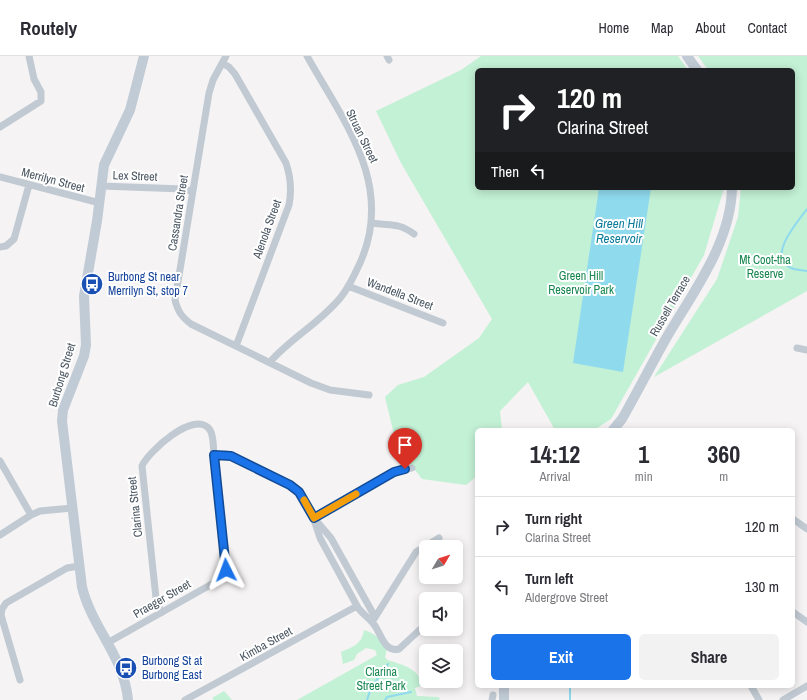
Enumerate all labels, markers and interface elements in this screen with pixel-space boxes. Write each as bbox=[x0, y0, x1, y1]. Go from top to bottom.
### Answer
text: Routely bbox=[20, 15, 77, 41]
text: Home bbox=[598, 19, 629, 37]
text: Map bbox=[651, 19, 673, 37]
text: About bbox=[695, 19, 725, 37]
text: Contact bbox=[747, 19, 787, 37]
text: 120 m bbox=[557, 79, 622, 117]
icon: right bbox=[491, 84, 543, 136]
street label: Struan Street bbox=[342, 106, 382, 166]
text: Clarina Street bbox=[557, 115, 648, 140]
icon: left bbox=[527, 160, 549, 182]
text: Then bbox=[491, 161, 519, 182]
street label: Merrilyn Street bbox=[20, 164, 86, 196]
street label: Lex Street bbox=[112, 167, 158, 185]
street label: Cassandra Street bbox=[164, 174, 192, 252]
street label: Alenola Street bbox=[249, 197, 285, 262]
water label: Green Hill Reservoir bbox=[595, 215, 644, 247]
park label: Mt Coot-tha Reserve bbox=[739, 252, 791, 282]
park label: Green Hill Reservoir Park bbox=[548, 268, 614, 298]
place label: Burbong St near Merrilyn St, stop 7 bbox=[108, 269, 188, 299]
bus stop icon: Burbong St near Merrilyn St, stop 7 bbox=[79, 271, 105, 297]
street label: Russell Terrace bbox=[646, 273, 694, 339]
street label: Wandella Street bbox=[365, 274, 436, 314]
street label: Burbong Street bbox=[45, 341, 79, 409]
pin bbox=[388, 428, 422, 469]
icon: arrive bbox=[394, 434, 416, 456]
text: 14:12 bbox=[530, 438, 580, 470]
text: 1 bbox=[638, 438, 649, 470]
text: 360 bbox=[707, 438, 740, 470]
text: Arrival bbox=[540, 468, 570, 485]
text: min bbox=[635, 468, 653, 485]
text: m bbox=[719, 468, 728, 485]
street label: Clarina Street bbox=[124, 476, 146, 538]
text: Turn right bbox=[525, 508, 582, 529]
icon: right bbox=[491, 516, 513, 538]
text: 120 m bbox=[745, 516, 779, 537]
text: Clarina Street bbox=[525, 529, 591, 546]
north arrow bbox=[419, 540, 463, 584]
map controls bbox=[419, 540, 463, 688]
position arrow bbox=[205, 549, 247, 591]
text: Turn left bbox=[525, 568, 573, 589]
street label: Praeger Street bbox=[130, 576, 194, 622]
icon: left bbox=[491, 576, 513, 598]
text: 130 m bbox=[745, 576, 779, 597]
text: Aldergrove Street bbox=[525, 589, 608, 606]
button: sound bbox=[419, 592, 463, 636]
street label: Kimba Street bbox=[237, 623, 295, 665]
button: Exit bbox=[491, 634, 631, 680]
button: Share bbox=[639, 634, 779, 680]
button: layers bbox=[419, 644, 463, 688]
place label: Burbong St at Burbong East bbox=[142, 653, 202, 683]
bus stop icon: Burbong St at Burbong East bbox=[113, 655, 139, 681]
park label: Clarina Street Park bbox=[356, 664, 406, 694]

